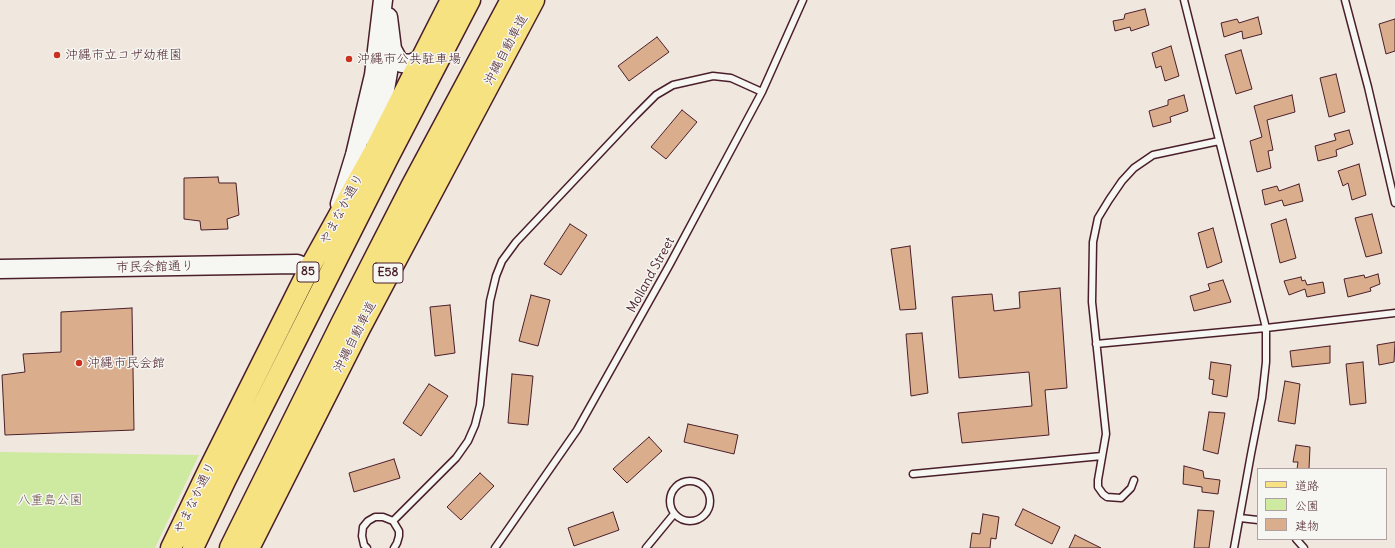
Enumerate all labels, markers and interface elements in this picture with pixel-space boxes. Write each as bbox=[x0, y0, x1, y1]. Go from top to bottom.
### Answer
street label: 沖縄自動車道 bbox=[481, 12, 531, 88]
place label: 沖縄市立コザ幼稚園 bbox=[65, 47, 182, 63]
marker: 沖縄市立コザ幼稚園 bbox=[52, 50, 62, 60]
place label: 沖縄市公共駐車場 bbox=[357, 51, 461, 67]
marker: 沖縄市公共駐車場 bbox=[344, 54, 354, 64]
street label: やまなか通り bbox=[317, 171, 367, 247]
street label: Molland Street bbox=[624, 235, 678, 315]
street label: 市民会館通り bbox=[116, 259, 194, 275]
road number: 85 bbox=[297, 262, 319, 282]
road number: E58 bbox=[373, 263, 403, 283]
street label: 沖縄自動車道 bbox=[330, 299, 380, 375]
place label: 沖縄市民会館 bbox=[87, 355, 165, 371]
marker: 沖縄市民会館 bbox=[74, 358, 84, 368]
street label: やまなか通り bbox=[171, 460, 219, 536]
legend bbox=[1257, 468, 1387, 540]
text: 道路 bbox=[1295, 478, 1319, 493]
park label: 八重島公園 bbox=[18, 492, 82, 508]
text: 公園 bbox=[1295, 498, 1319, 513]
text: 建物 bbox=[1295, 518, 1319, 533]

